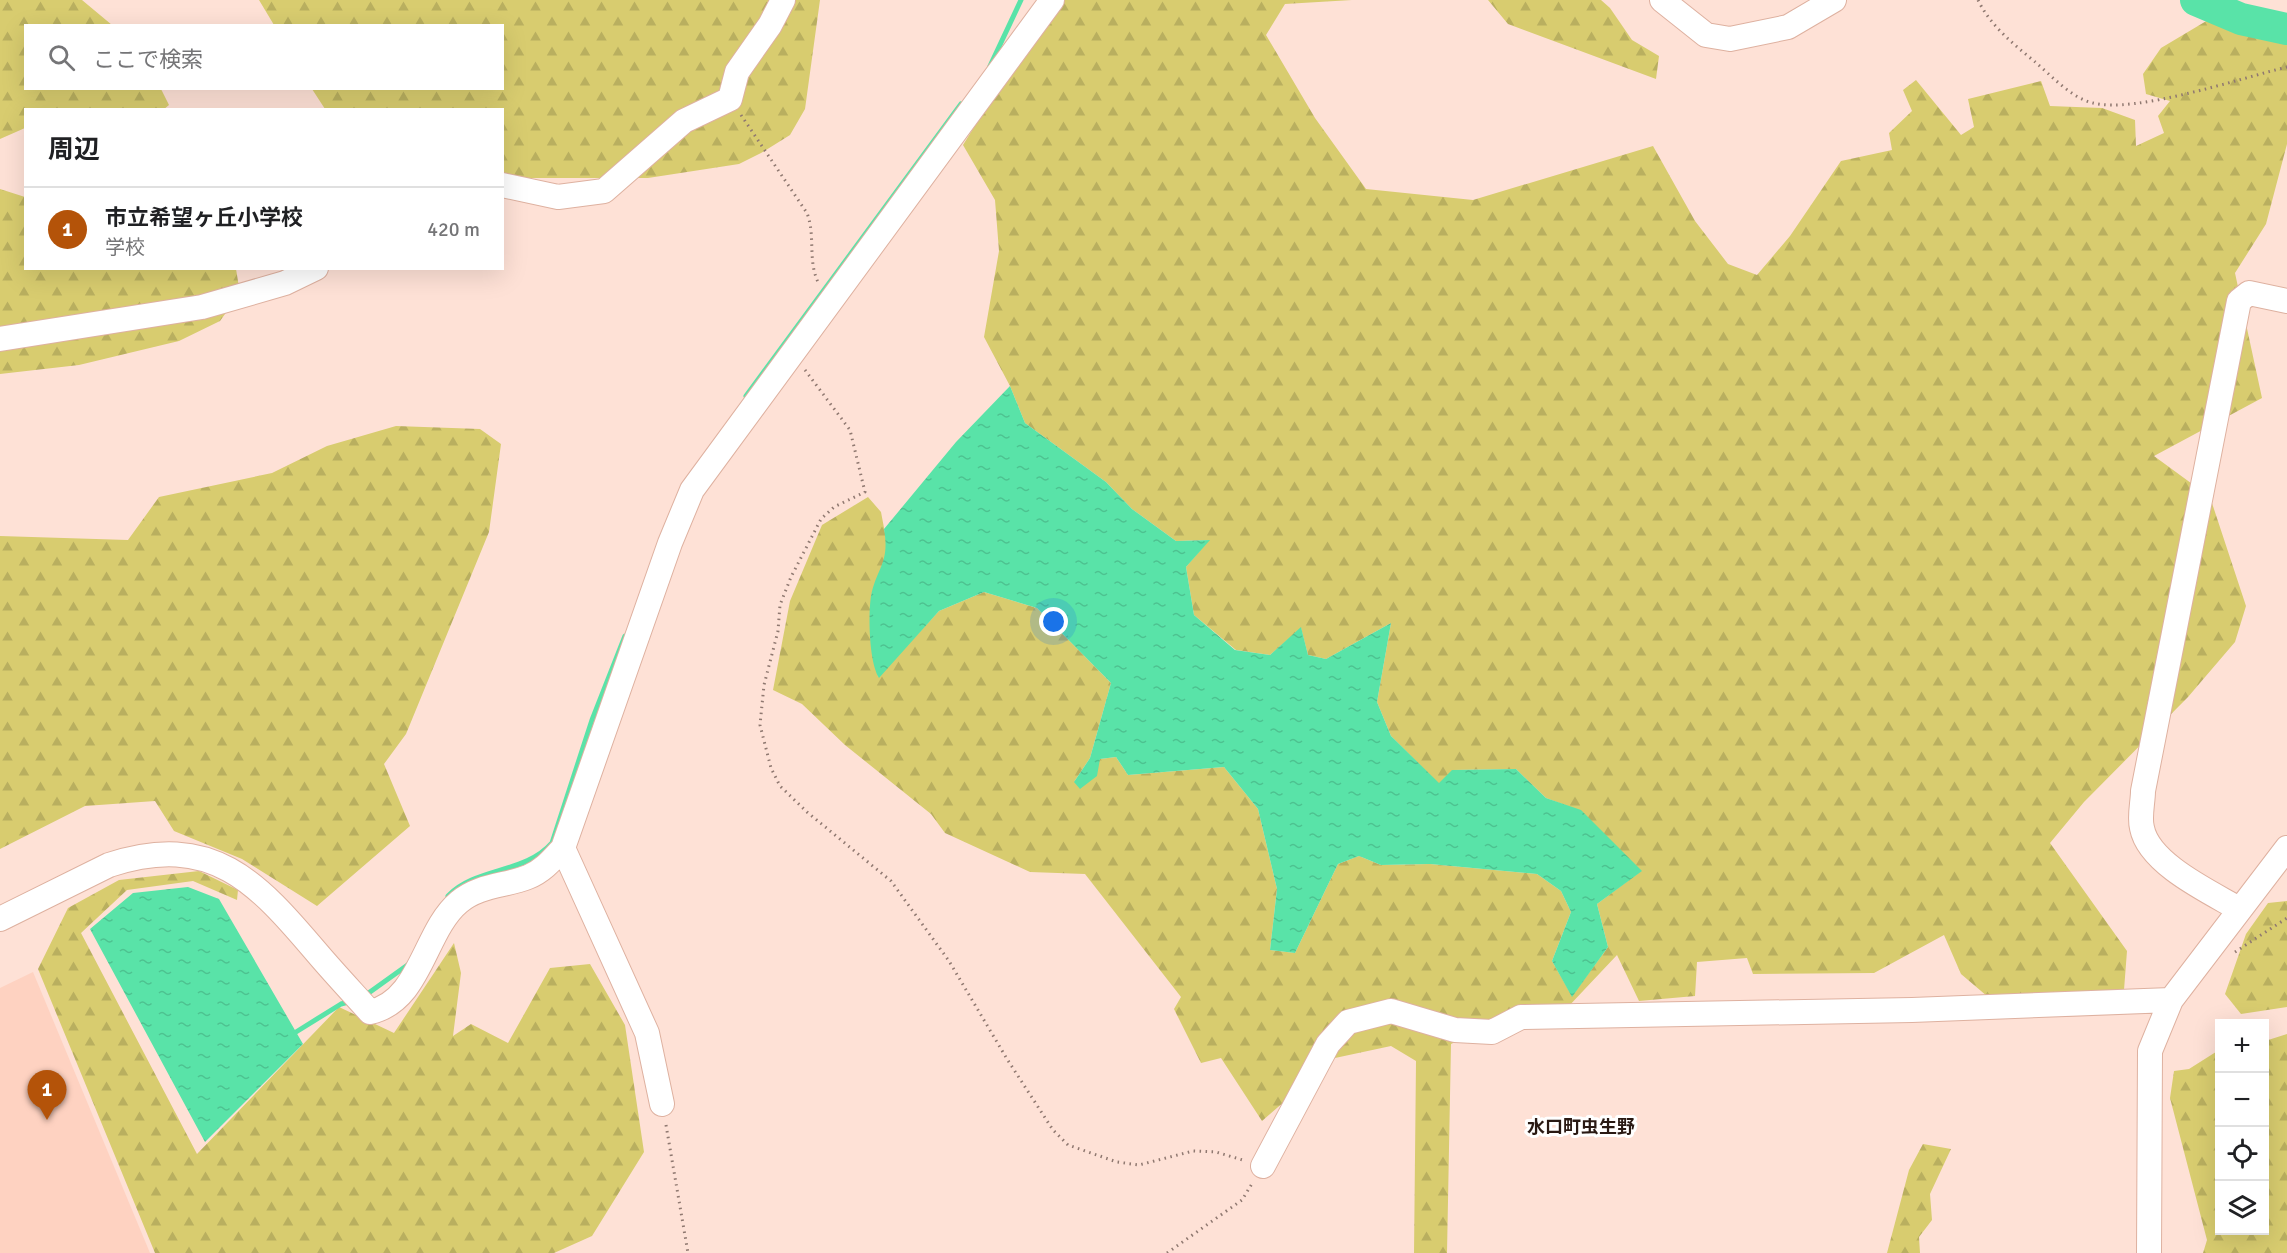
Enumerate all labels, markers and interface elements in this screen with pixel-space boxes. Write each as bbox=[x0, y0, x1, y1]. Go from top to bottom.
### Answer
search box bbox=[24, 24, 504, 90]
icon: search bbox=[45, 41, 78, 74]
text: ここで検索 bbox=[93, 46, 203, 73]
text: 周辺 bbox=[48, 134, 100, 166]
text: 市立希望ヶ丘小学校 bbox=[105, 204, 303, 231]
text: 1 bbox=[62, 217, 73, 242]
text: 420 m bbox=[427, 217, 480, 242]
text: 学校 bbox=[105, 235, 145, 260]
your location bbox=[1039, 607, 1068, 636]
map controls bbox=[2215, 1019, 2269, 1235]
button: + bbox=[2215, 1019, 2269, 1073]
pin: 1 bbox=[28, 1070, 66, 1120]
button: − bbox=[2215, 1073, 2269, 1127]
district label: 水口町虫生野 bbox=[1527, 1116, 1635, 1138]
button: locate bbox=[2215, 1127, 2269, 1181]
button: layers bbox=[2215, 1181, 2269, 1235]

